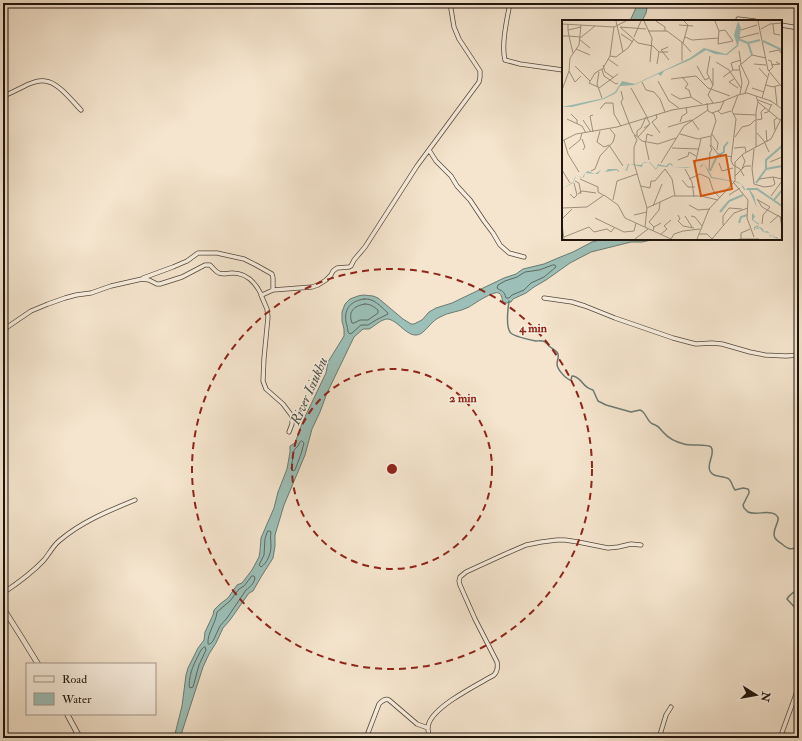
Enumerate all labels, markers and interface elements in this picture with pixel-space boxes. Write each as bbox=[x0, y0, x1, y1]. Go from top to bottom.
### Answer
inset map bbox=[562, 20, 782, 240]
text: 4 min bbox=[518, 321, 548, 336]
water label: River Isiukhu bbox=[286, 354, 332, 428]
text: 2 min bbox=[449, 391, 477, 406]
centre of rings bbox=[385, 462, 399, 476]
legend bbox=[26, 663, 156, 715]
text: Road bbox=[62, 672, 87, 687]
north arrow bbox=[736, 675, 776, 715]
text: N bbox=[758, 690, 773, 704]
text: Water bbox=[61, 692, 92, 707]

